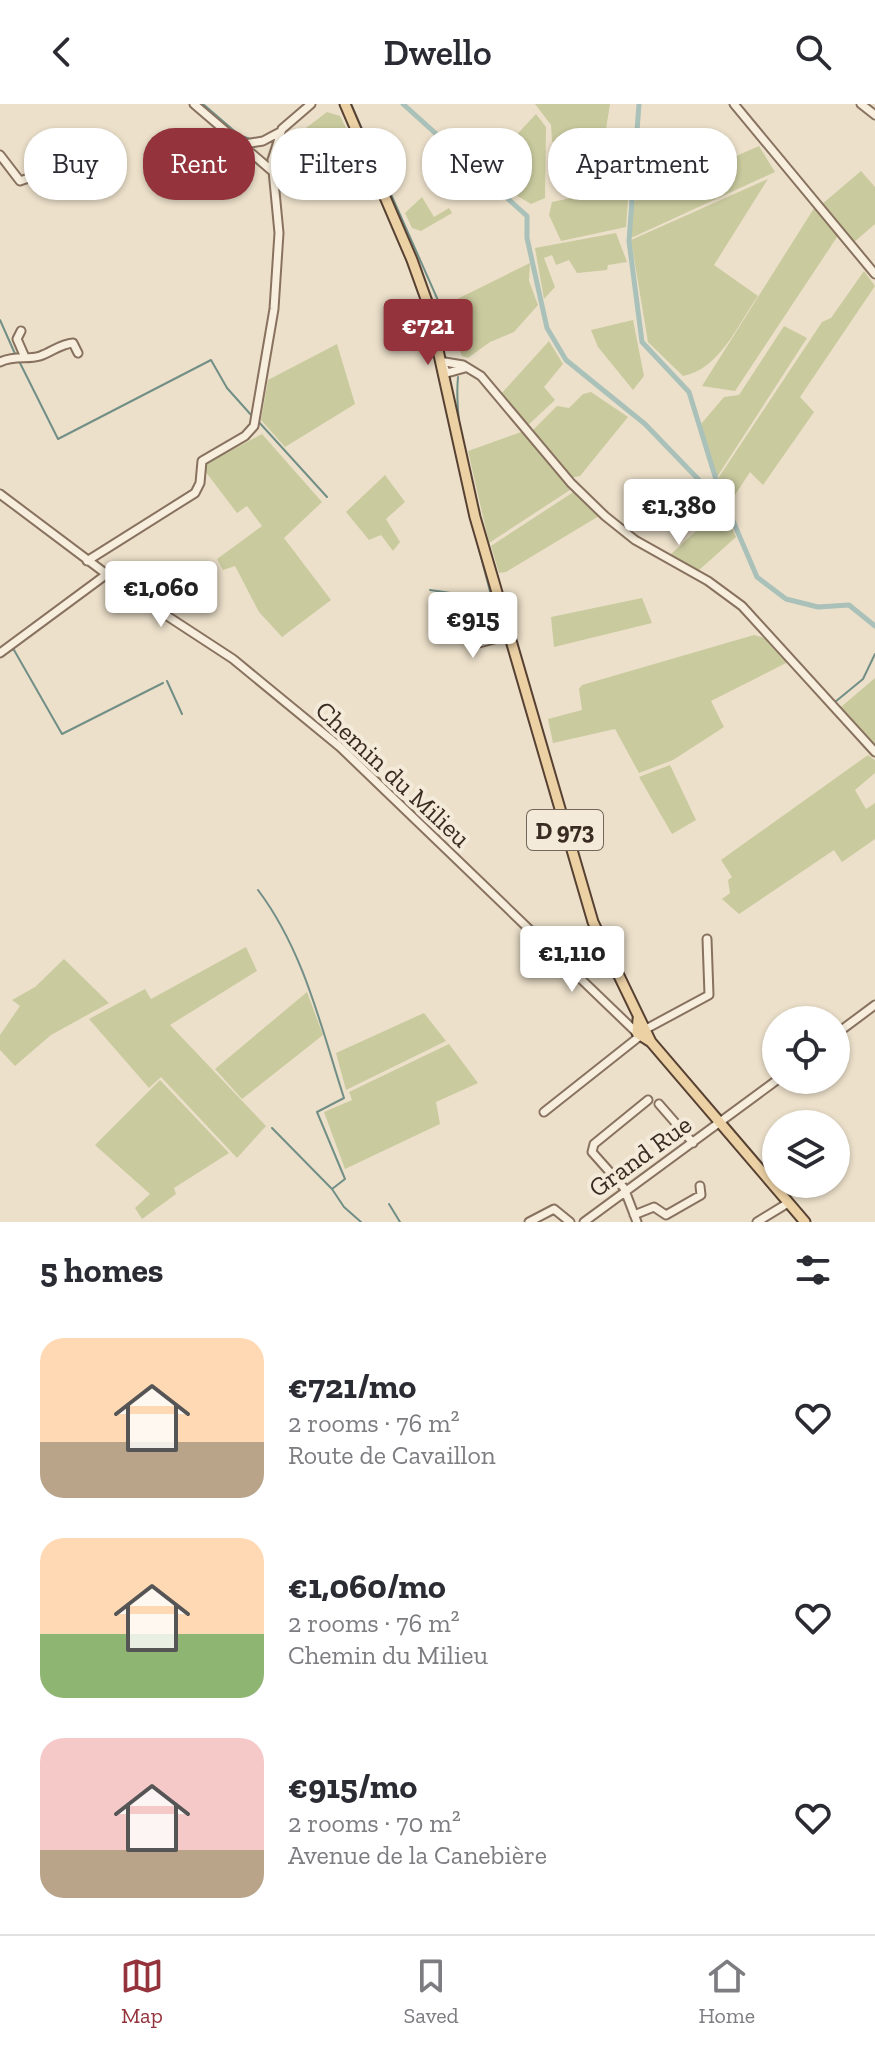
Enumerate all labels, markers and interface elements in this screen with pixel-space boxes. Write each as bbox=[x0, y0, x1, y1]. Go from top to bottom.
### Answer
icon: back bbox=[40, 30, 84, 74]
icon: search bbox=[791, 30, 835, 74]
text: Dwello bbox=[383, 31, 492, 74]
chip: Buy bbox=[24, 128, 127, 200]
chip: Rent bbox=[143, 128, 255, 200]
chip: Filters bbox=[271, 128, 406, 200]
chip: New bbox=[422, 128, 532, 200]
chip: Apartment bbox=[548, 128, 737, 200]
pin: €721 bbox=[381, 299, 475, 367]
text: €721 bbox=[402, 309, 454, 341]
pin: €1,380 bbox=[614, 479, 744, 547]
text: €1,380 bbox=[642, 489, 716, 521]
pin: €1,060 bbox=[96, 561, 226, 629]
text: €1,060 bbox=[123, 571, 199, 603]
pin: €915 bbox=[426, 592, 520, 660]
text: €915 bbox=[446, 602, 500, 634]
street label: Chemin du Milieu bbox=[309, 694, 477, 854]
road number: D 973 bbox=[527, 810, 603, 850]
pin: €1,110 bbox=[507, 926, 637, 994]
text: €1,110 bbox=[538, 936, 606, 968]
map controls bbox=[762, 1006, 850, 1198]
button: locate bbox=[762, 1006, 850, 1094]
street label: Grand Rue bbox=[582, 1108, 698, 1204]
button: layers bbox=[762, 1110, 850, 1198]
icon: filters bbox=[791, 1248, 835, 1292]
text: 5 homes bbox=[40, 1250, 163, 1291]
text: €721/mo bbox=[288, 1366, 416, 1407]
icon: home bbox=[104, 1370, 200, 1466]
icon: heart bbox=[791, 1396, 835, 1440]
text: 2 rooms · 76 m² bbox=[288, 1407, 460, 1439]
text: Route de Cavaillon bbox=[288, 1439, 496, 1471]
text: €1,060/mo bbox=[288, 1566, 446, 1607]
icon: home bbox=[104, 1570, 200, 1666]
icon: heart bbox=[791, 1596, 835, 1640]
text: 2 rooms · 76 m² bbox=[288, 1607, 460, 1639]
text: Chemin du Milieu bbox=[288, 1639, 488, 1671]
text: €915/mo bbox=[288, 1766, 417, 1807]
icon: home bbox=[104, 1770, 200, 1866]
icon: heart bbox=[791, 1796, 835, 1840]
text: 2 rooms · 70 m² bbox=[288, 1807, 461, 1839]
text: Avenue de la Canebière bbox=[288, 1839, 547, 1871]
tab: Map bbox=[120, 1954, 164, 2029]
tab: Saved bbox=[404, 1954, 459, 2029]
tab: Home bbox=[698, 1954, 755, 2029]

